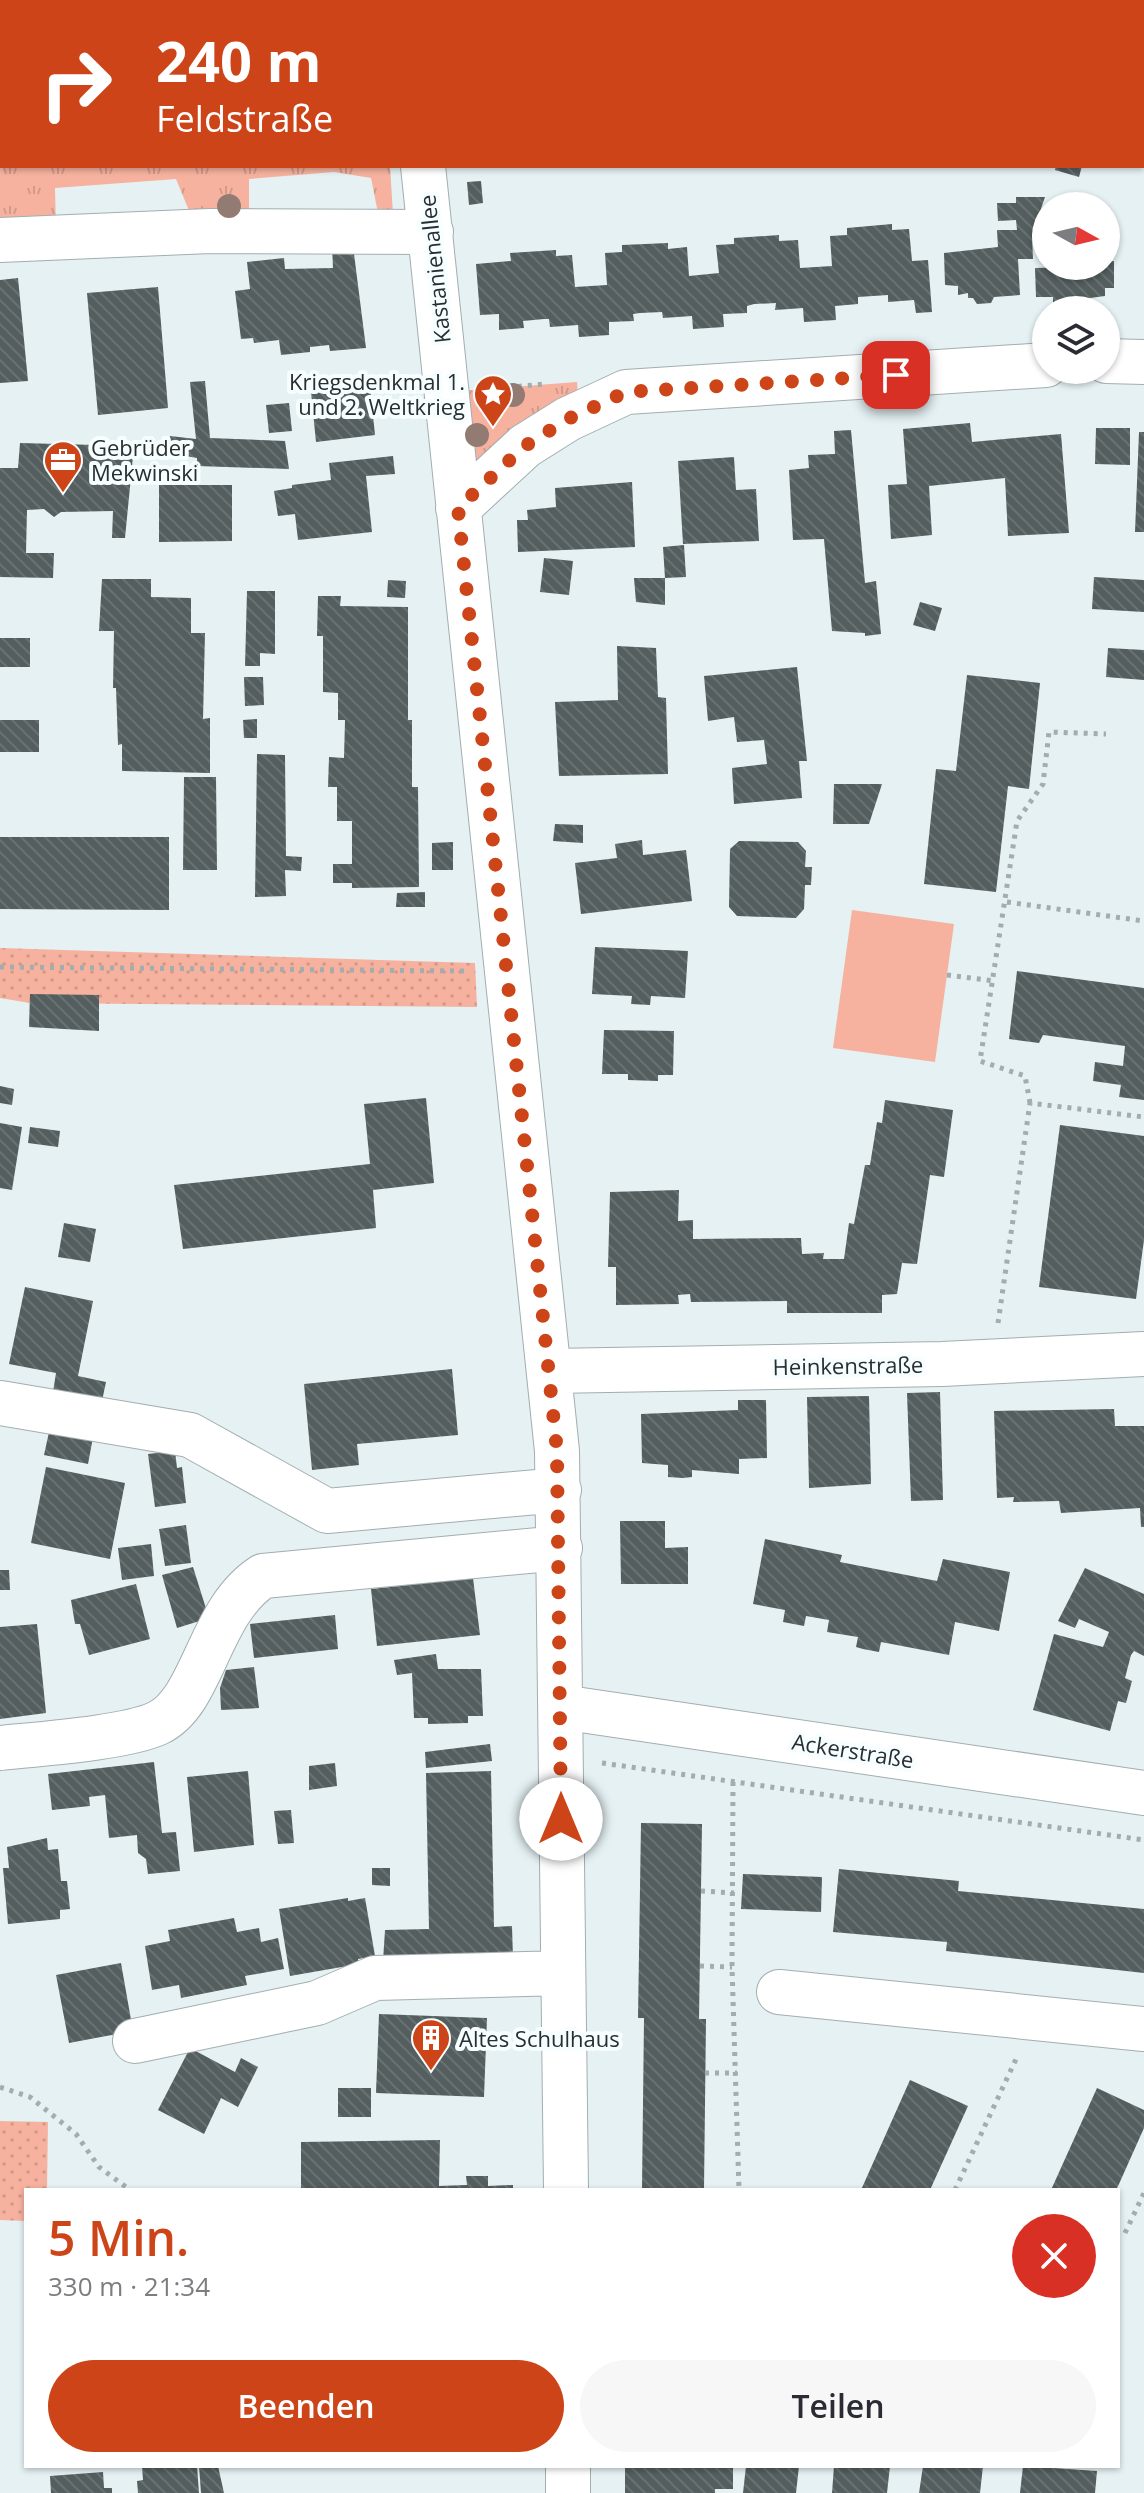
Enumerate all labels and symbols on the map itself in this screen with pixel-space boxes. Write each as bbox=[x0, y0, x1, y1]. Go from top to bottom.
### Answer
north arrow bbox=[1032, 192, 1120, 280]
street label: Kastanienallee bbox=[411, 193, 457, 345]
pin bbox=[862, 341, 930, 409]
place label: Kriegsdenkmal 1. und 2. Weltkrieg bbox=[289, 366, 465, 421]
place icon: Kriegsdenkmal 1. und 2. Weltkrieg bbox=[472, 373, 514, 428]
place label: Gebrüder Mekwinski bbox=[91, 432, 198, 487]
office icon: Gebrüder Mekwinski bbox=[42, 439, 84, 494]
street label: Heinkenstraße bbox=[772, 1349, 924, 1381]
street label: Ackerstraße bbox=[790, 1726, 916, 1774]
position arrow bbox=[519, 1777, 603, 1861]
building icon: Altes Schulhaus bbox=[410, 2017, 452, 2072]
place label: Altes Schulhaus bbox=[459, 2023, 620, 2053]

